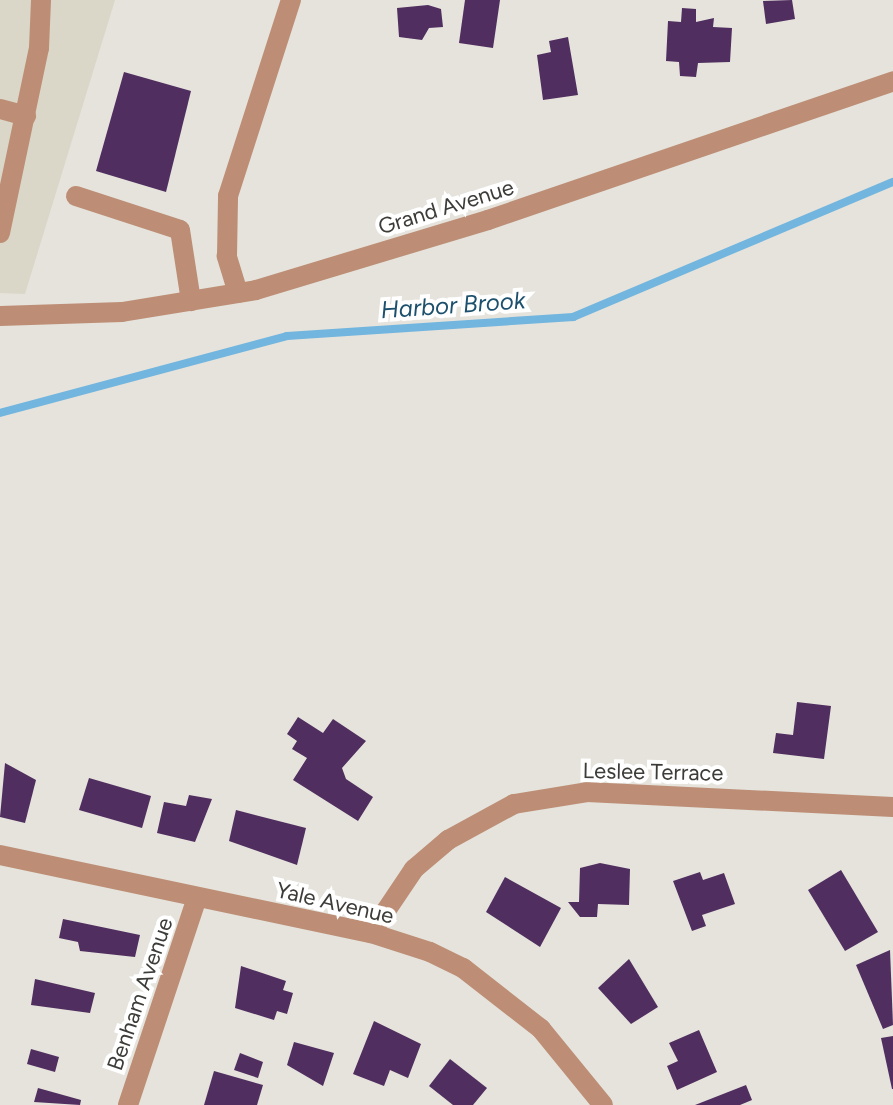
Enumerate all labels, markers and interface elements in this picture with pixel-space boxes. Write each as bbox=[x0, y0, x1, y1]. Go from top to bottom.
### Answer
street label: Grand Avenue bbox=[375, 174, 517, 240]
water label: Harbor Brook bbox=[380, 286, 526, 324]
street label: Leslee Terrace bbox=[582, 758, 724, 786]
street label: Yale Avenue bbox=[274, 877, 396, 929]
street label: Benham Avenue bbox=[102, 914, 178, 1074]

